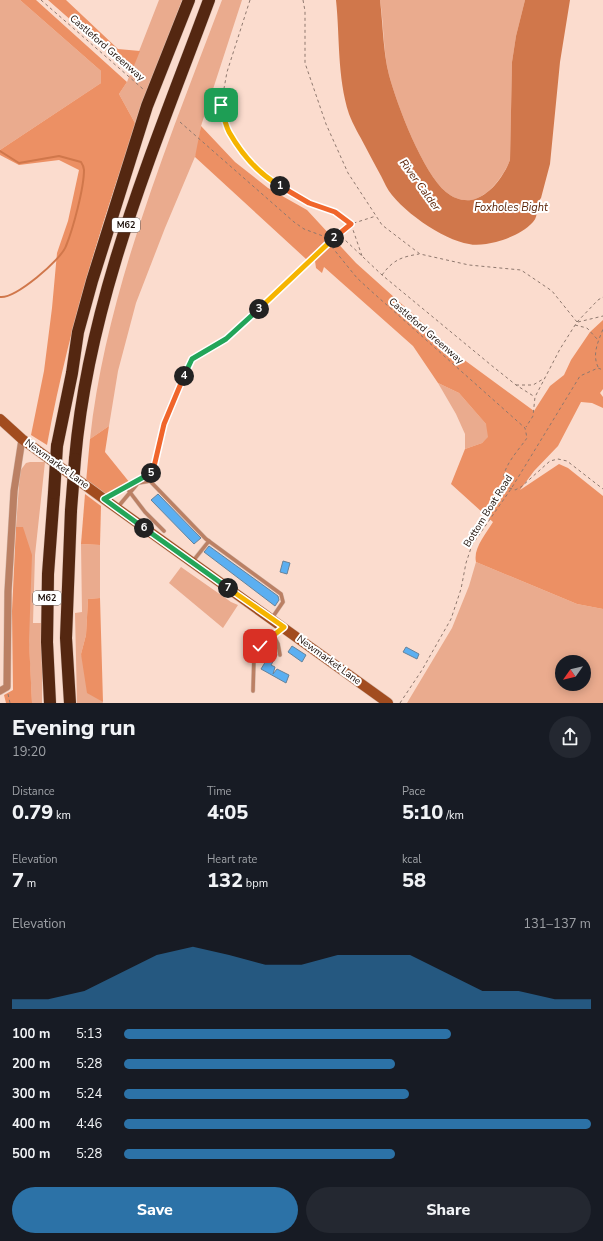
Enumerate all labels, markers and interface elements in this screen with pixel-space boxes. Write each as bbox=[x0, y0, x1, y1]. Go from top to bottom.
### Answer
street label: Castleford Greenway bbox=[67, 12, 148, 85]
pin bbox=[204, 88, 238, 122]
icon: arrive bbox=[210, 94, 232, 116]
water label: River Calder bbox=[396, 156, 444, 215]
pin: 1 bbox=[270, 176, 290, 196]
text: 1 bbox=[277, 178, 283, 193]
water label: Foxholes Bight bbox=[474, 200, 549, 215]
road number: M62 bbox=[112, 218, 140, 232]
pin: 2 bbox=[324, 228, 344, 248]
text: 2 bbox=[331, 230, 337, 245]
street label: Castleford Greenway bbox=[386, 295, 467, 368]
pin: 3 bbox=[249, 299, 269, 319]
text: 3 bbox=[256, 301, 262, 316]
pin: 4 bbox=[174, 366, 194, 386]
text: 4 bbox=[181, 368, 187, 383]
street label: Newmarket Lane bbox=[22, 436, 92, 492]
pin: 5 bbox=[141, 463, 161, 483]
text: 5 bbox=[148, 465, 154, 480]
street label: Bottom Boat Road bbox=[460, 472, 516, 550]
pin: 6 bbox=[134, 518, 154, 538]
text: 6 bbox=[141, 520, 147, 535]
pin: 7 bbox=[218, 578, 238, 598]
text: 7 bbox=[225, 580, 231, 595]
road number: M62 bbox=[33, 591, 61, 605]
pin bbox=[243, 629, 277, 663]
street label: Newmarket Lane bbox=[294, 632, 364, 688]
icon: check bbox=[249, 635, 271, 657]
north arrow bbox=[555, 655, 591, 691]
map controls bbox=[555, 655, 591, 691]
text: Evening run bbox=[12, 713, 136, 743]
button: share bbox=[549, 716, 591, 758]
text: 19:20 bbox=[12, 743, 46, 761]
text: Distance bbox=[12, 784, 55, 799]
text: Time bbox=[207, 784, 231, 799]
text: Pace bbox=[402, 784, 425, 799]
text: 0.79 bbox=[12, 799, 53, 826]
text: 4:05 bbox=[207, 799, 248, 826]
text: 5:10 bbox=[402, 799, 443, 826]
text: km bbox=[53, 808, 71, 823]
text: /km bbox=[443, 808, 464, 823]
text: Elevation bbox=[12, 852, 58, 867]
text: Heart rate bbox=[207, 852, 257, 867]
text: kcal bbox=[402, 852, 422, 867]
text: 7 bbox=[12, 867, 24, 894]
text: 132 bbox=[207, 867, 243, 894]
text: 58 bbox=[402, 867, 426, 894]
text: m bbox=[24, 876, 36, 891]
text: bpm bbox=[243, 876, 268, 891]
text: Elevation bbox=[12, 915, 66, 933]
text: 131–137 m bbox=[523, 915, 591, 933]
text: 100 m bbox=[12, 1025, 50, 1043]
text: 5:13 bbox=[76, 1025, 102, 1043]
text: 200 m bbox=[12, 1055, 50, 1073]
text: 5:28 bbox=[76, 1055, 102, 1073]
text: 300 m bbox=[12, 1085, 50, 1103]
text: 5:24 bbox=[76, 1085, 102, 1103]
text: 400 m bbox=[12, 1115, 50, 1133]
text: 4:46 bbox=[76, 1115, 102, 1133]
text: 500 m bbox=[12, 1145, 50, 1163]
text: 5:28 bbox=[76, 1145, 102, 1163]
button: Save bbox=[12, 1187, 298, 1233]
button: Share bbox=[306, 1187, 591, 1233]

